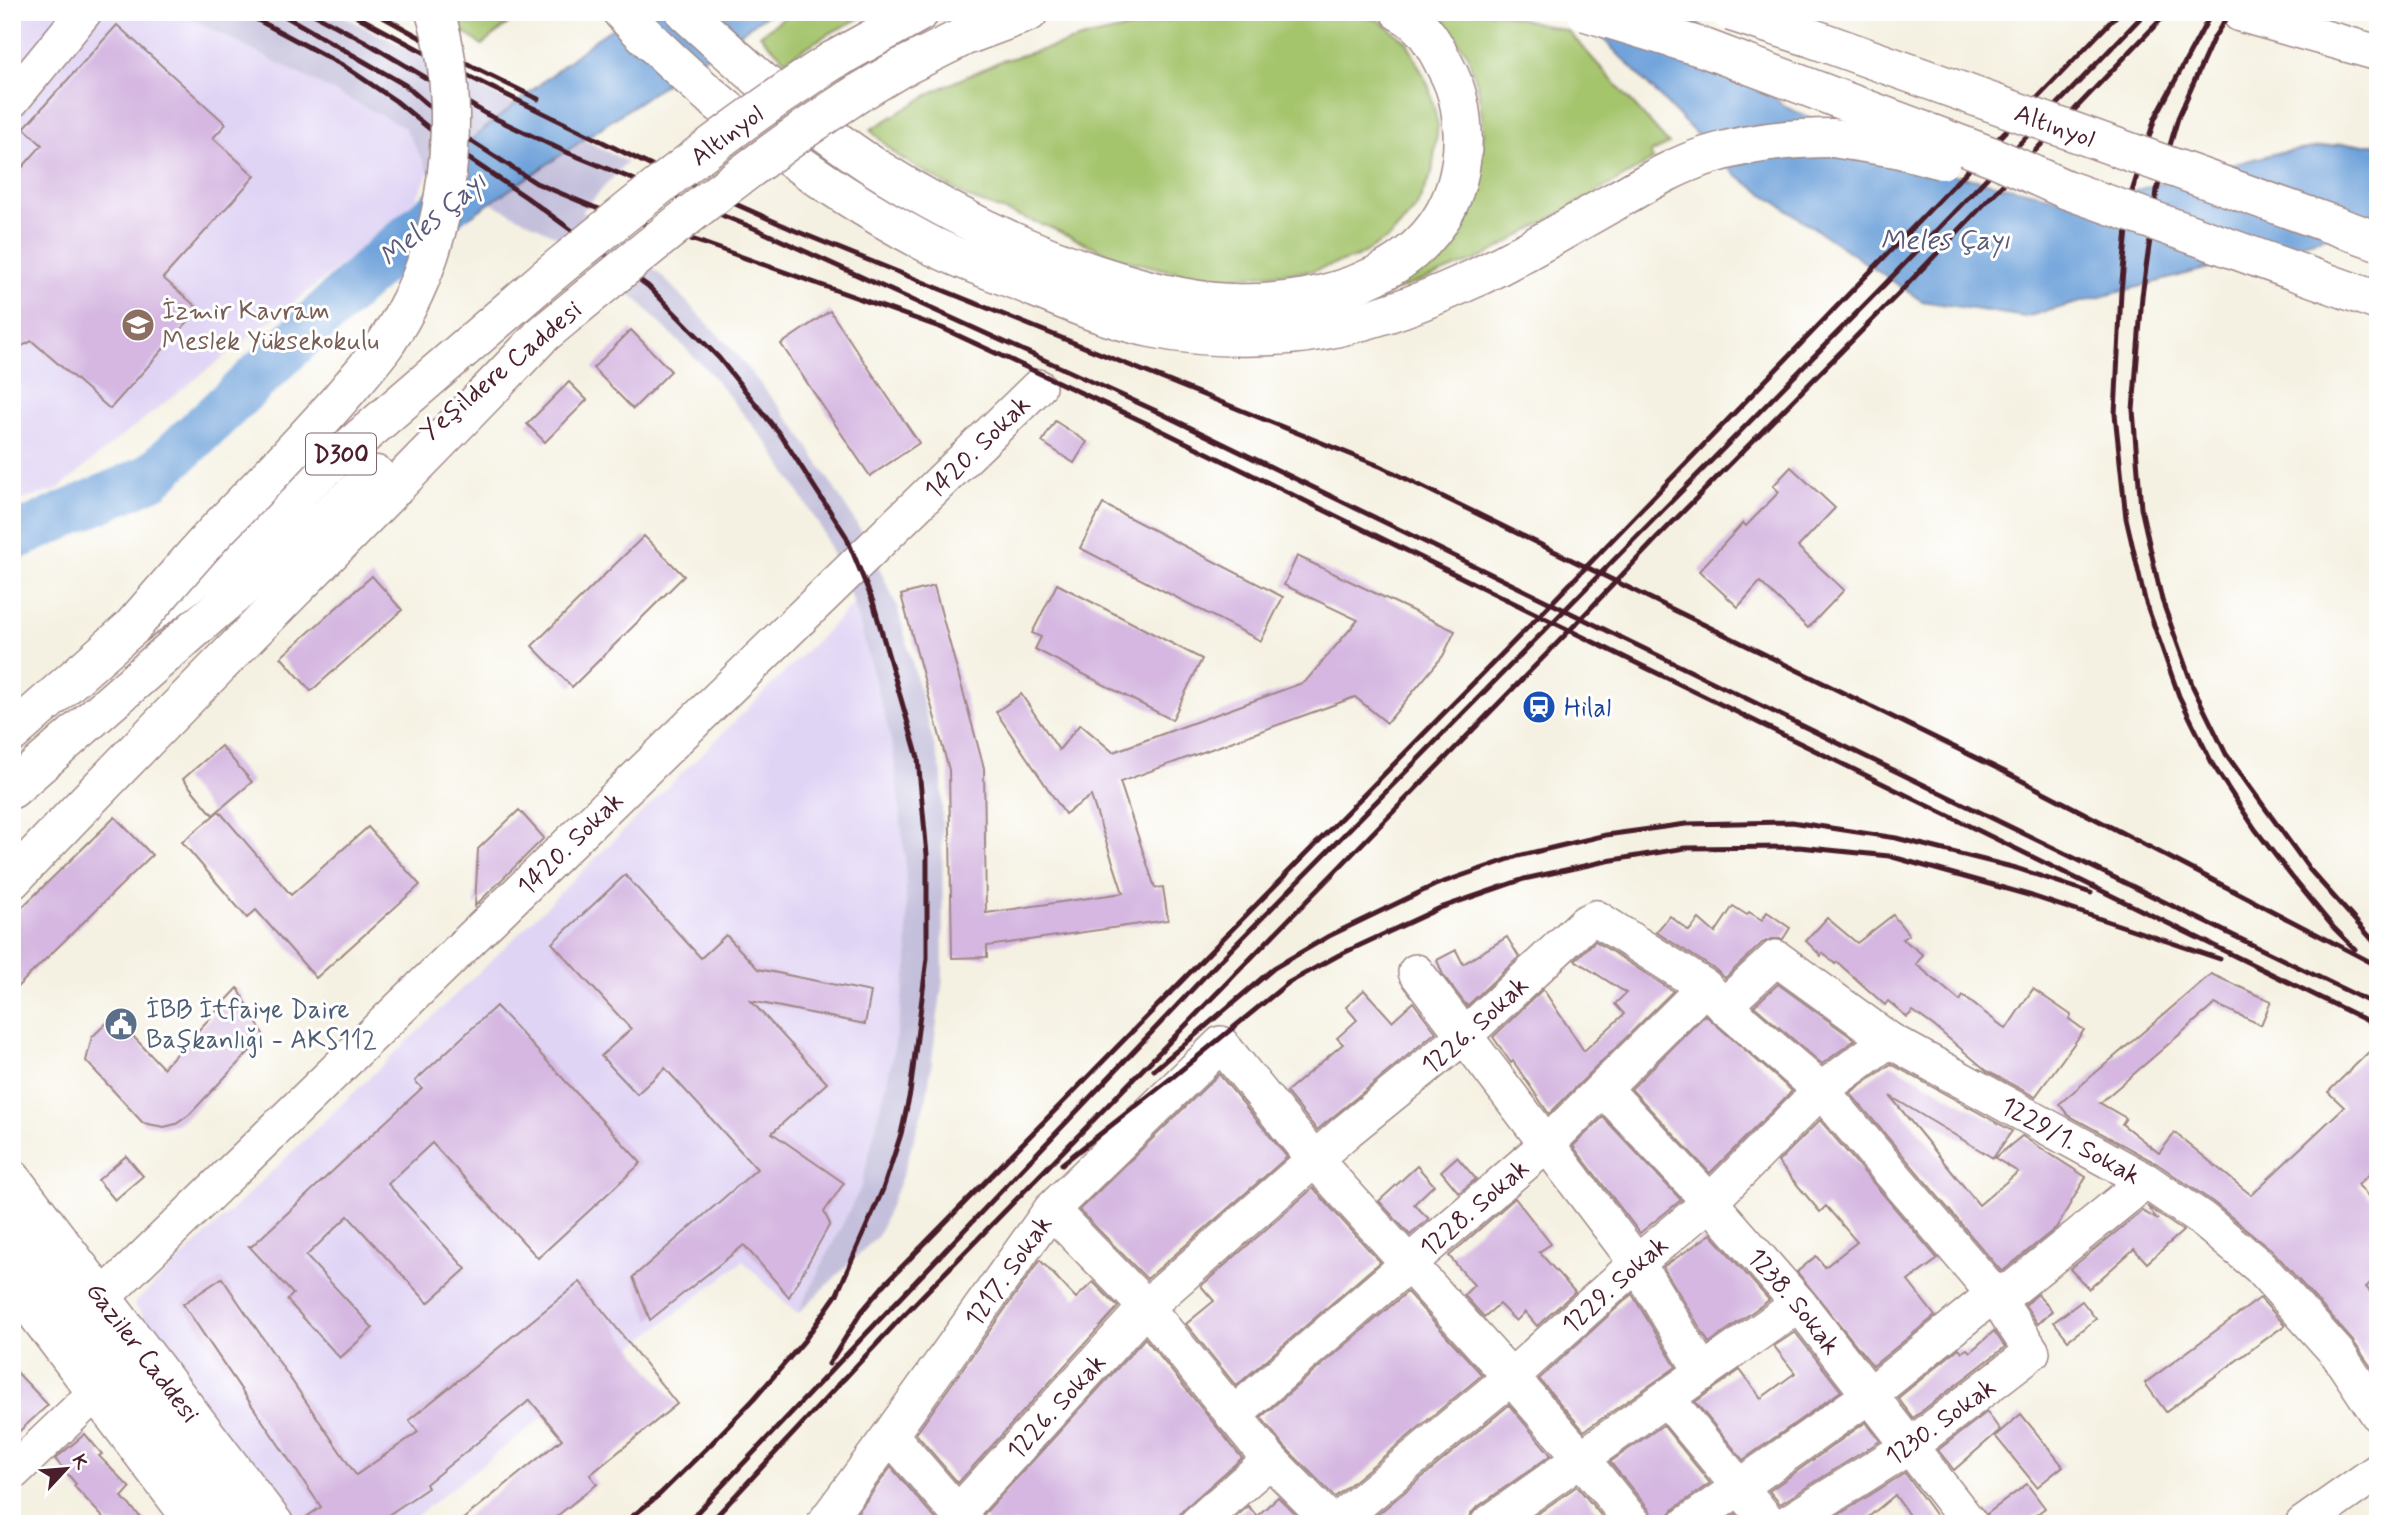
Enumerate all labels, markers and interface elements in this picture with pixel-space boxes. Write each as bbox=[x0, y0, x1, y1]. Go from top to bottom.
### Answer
street label: Altınyol bbox=[2009, 97, 2099, 157]
street label: Altınyol bbox=[684, 98, 771, 175]
water label: Meles Çayı bbox=[372, 164, 495, 276]
water label: Meles Çayı bbox=[1880, 223, 2010, 260]
street label: Yeşildere Caddesi bbox=[413, 294, 589, 449]
place label: İzmir Kavram Meslek Yüksekokulu bbox=[162, 295, 379, 359]
school or university icon: İzmir Kavram Meslek Yüksekokulu bbox=[119, 306, 157, 344]
street label: 1420. Sokak bbox=[918, 389, 1039, 508]
road number: D300 bbox=[306, 434, 376, 475]
station icon: Hilal bbox=[1520, 688, 1558, 726]
place label: Hilal bbox=[1564, 692, 1611, 726]
street label: 1420. Sokak bbox=[511, 785, 632, 904]
street label: 1226. Sokak bbox=[1415, 969, 1537, 1083]
place label: İBB İtfaiye Daire Başkanlığı - AKS112 bbox=[146, 994, 377, 1058]
public building icon: İBB İtfaiye Daire Başkanlığı - AKS112 bbox=[102, 1005, 140, 1043]
street label: 1229/1. Sokak bbox=[1994, 1089, 2146, 1194]
street label: 1228. Sokak bbox=[1413, 1152, 1537, 1265]
street label: 1217. Sokak bbox=[958, 1209, 1061, 1334]
street label: 1229. Sokak bbox=[1555, 1229, 1676, 1342]
street label: 1238. Sokak bbox=[1739, 1242, 1847, 1362]
street label: Gaziler Caddesi bbox=[77, 1276, 206, 1430]
street label: 1226. Sokak bbox=[1000, 1347, 1114, 1468]
street label: 1230. Sokak bbox=[1879, 1371, 2003, 1474]
north arrow bbox=[32, 1434, 102, 1504]
text: K bbox=[66, 1451, 94, 1474]

